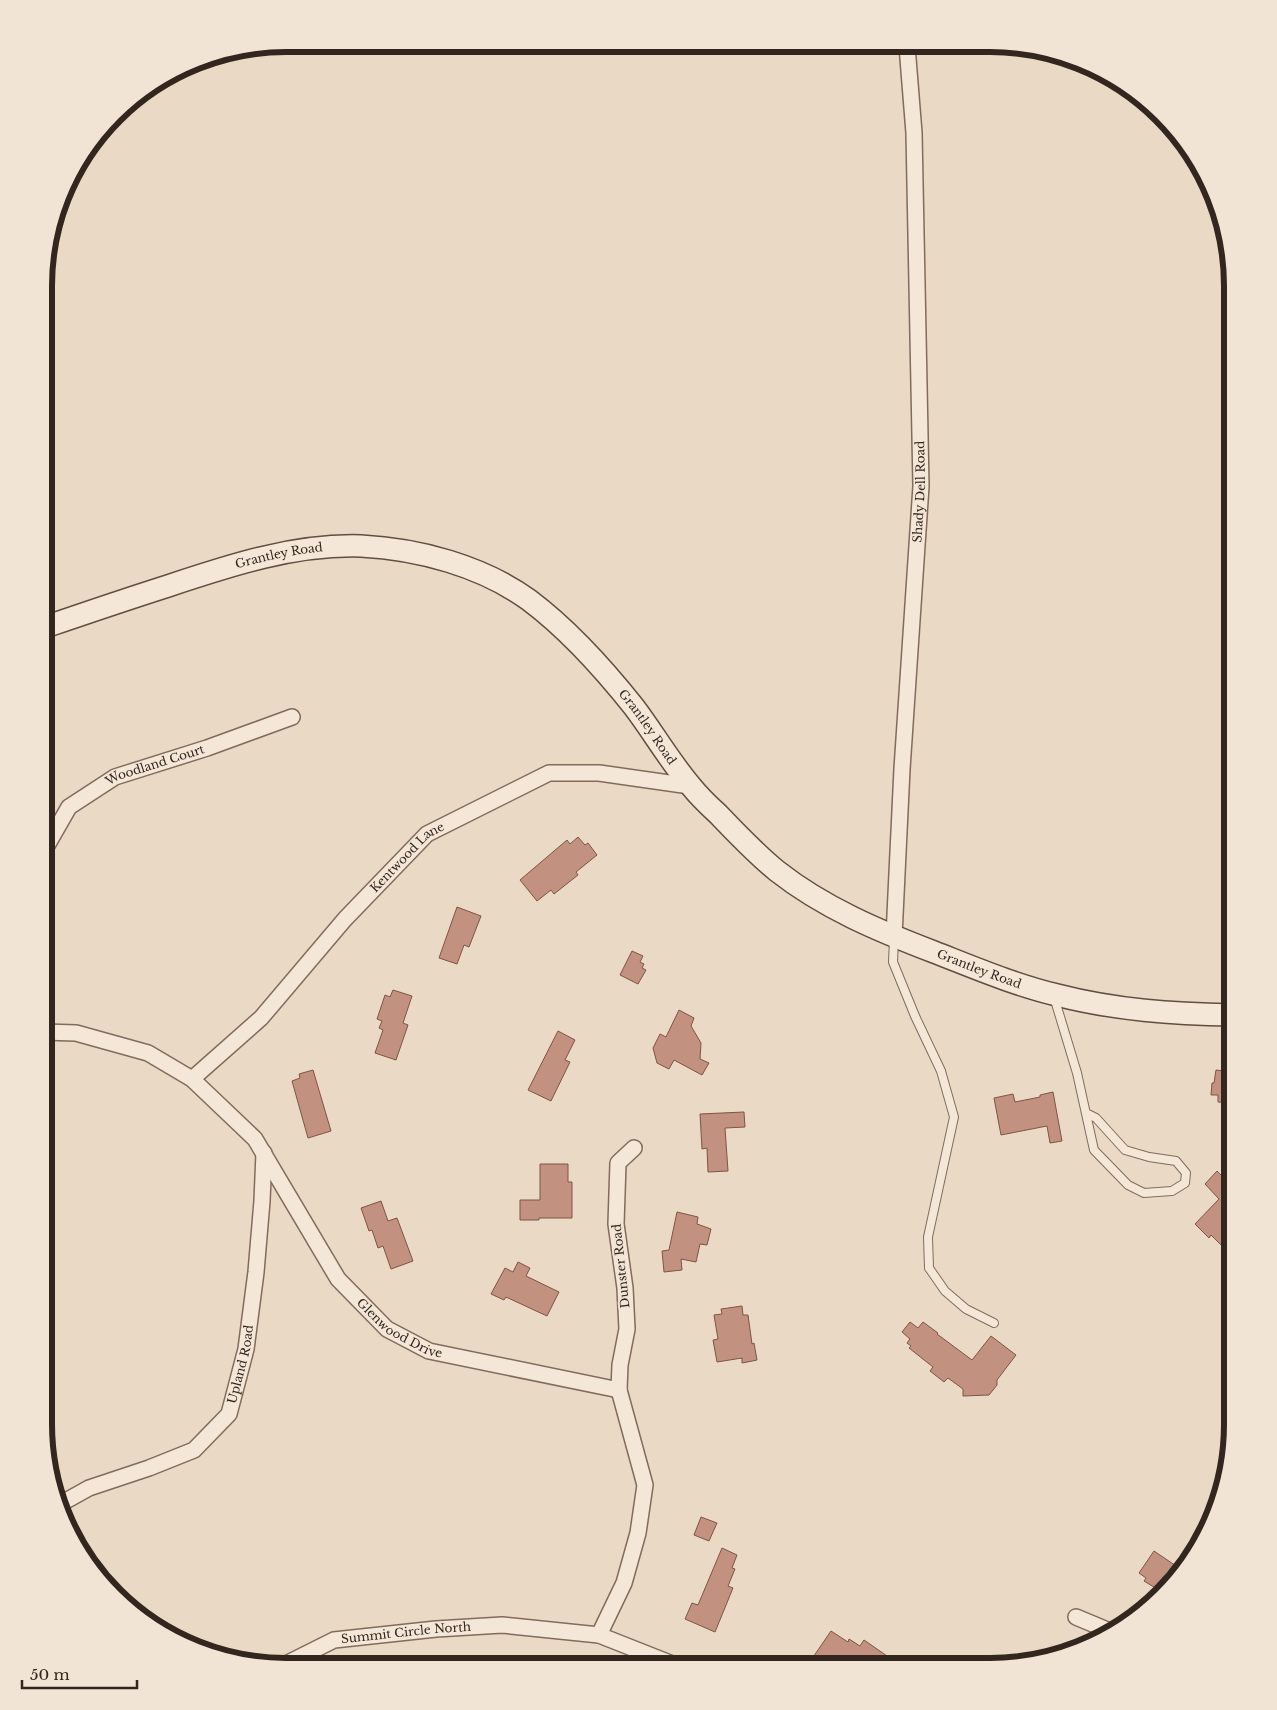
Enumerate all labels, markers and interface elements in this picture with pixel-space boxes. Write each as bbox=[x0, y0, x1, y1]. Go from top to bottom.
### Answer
street label: Shady Dell Road bbox=[909, 441, 928, 543]
street label: Grantley Road bbox=[233, 539, 323, 571]
street label: Grantley Road bbox=[616, 686, 680, 767]
street label: Woodland Court bbox=[101, 741, 207, 789]
street label: Kentwood Lane bbox=[367, 819, 447, 895]
street label: Grantley Road bbox=[935, 946, 1023, 991]
street label: Dunster Road bbox=[609, 1223, 632, 1309]
street label: Glenwood Drive bbox=[354, 1295, 444, 1361]
street label: Upland Road bbox=[224, 1324, 256, 1405]
street label: Summit Circle North bbox=[340, 1619, 471, 1646]
scale bar bbox=[22, 1658, 138, 1690]
text: 50 m bbox=[30, 1665, 70, 1684]

